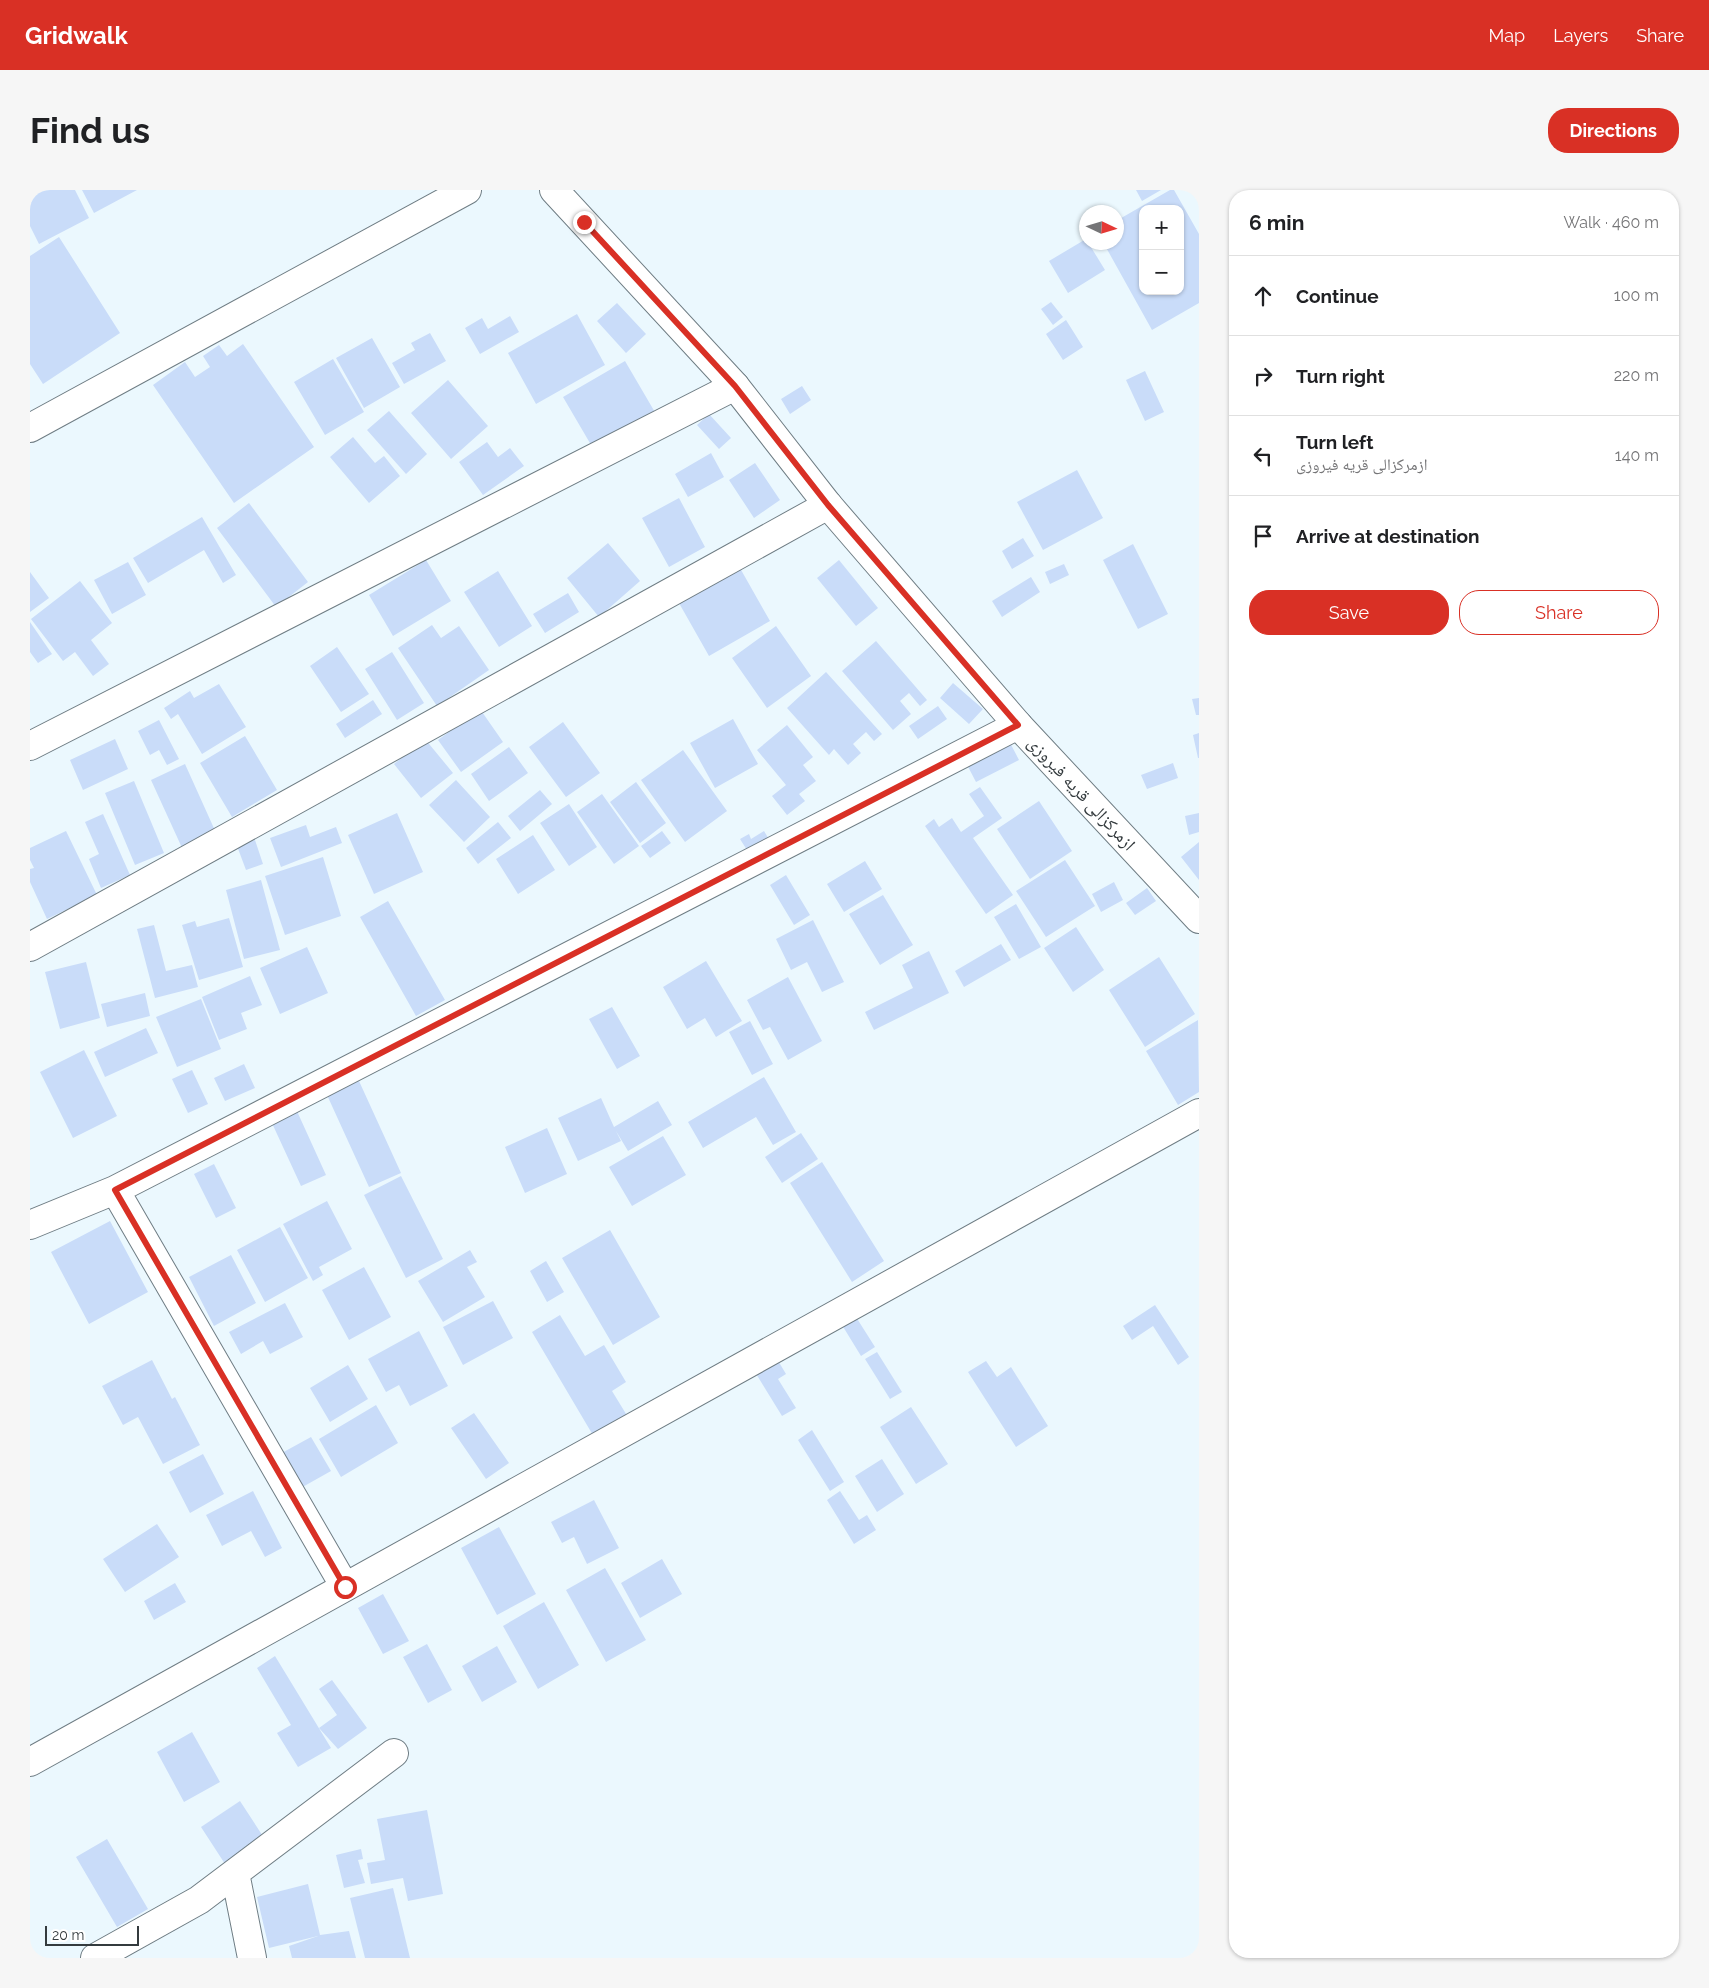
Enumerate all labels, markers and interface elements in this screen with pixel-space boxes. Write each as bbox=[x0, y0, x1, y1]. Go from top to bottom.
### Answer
text: Gridwalk bbox=[25, 21, 128, 50]
text: Map bbox=[1489, 25, 1525, 46]
text: Layers bbox=[1553, 25, 1608, 46]
text: Share bbox=[1636, 25, 1684, 46]
button: Directions bbox=[1548, 108, 1679, 153]
text: Find us bbox=[30, 110, 150, 151]
north arrow bbox=[1079, 205, 1124, 250]
map controls bbox=[1139, 205, 1184, 295]
button: + bbox=[1139, 205, 1184, 250]
text: 6 min bbox=[1249, 210, 1304, 235]
route end bbox=[573, 211, 596, 234]
text: Walk · 460 m bbox=[1563, 213, 1659, 232]
button: − bbox=[1139, 250, 1184, 295]
icon: ahead bbox=[1249, 282, 1277, 310]
text: Continue bbox=[1296, 285, 1379, 307]
text: 100 m bbox=[1614, 286, 1659, 305]
icon: right bbox=[1249, 362, 1277, 390]
text: Turn right bbox=[1296, 365, 1385, 387]
text: 220 m bbox=[1614, 366, 1659, 385]
text: Turn left bbox=[1296, 431, 1373, 453]
icon: left bbox=[1249, 442, 1277, 470]
text: 140 m bbox=[1615, 446, 1659, 465]
text: ازمرکزالی قریه فیروزی bbox=[1296, 455, 1428, 474]
icon: arrive bbox=[1249, 522, 1277, 550]
text: Arrive at destination bbox=[1296, 525, 1480, 547]
button: Save bbox=[1249, 590, 1449, 635]
button: Share bbox=[1459, 590, 1659, 635]
street label: ازمرکزالی قریه فیروزی bbox=[1023, 732, 1140, 855]
route start bbox=[334, 1576, 357, 1599]
scale bar bbox=[45, 1923, 139, 1946]
text: 20 m bbox=[52, 1927, 84, 1943]

